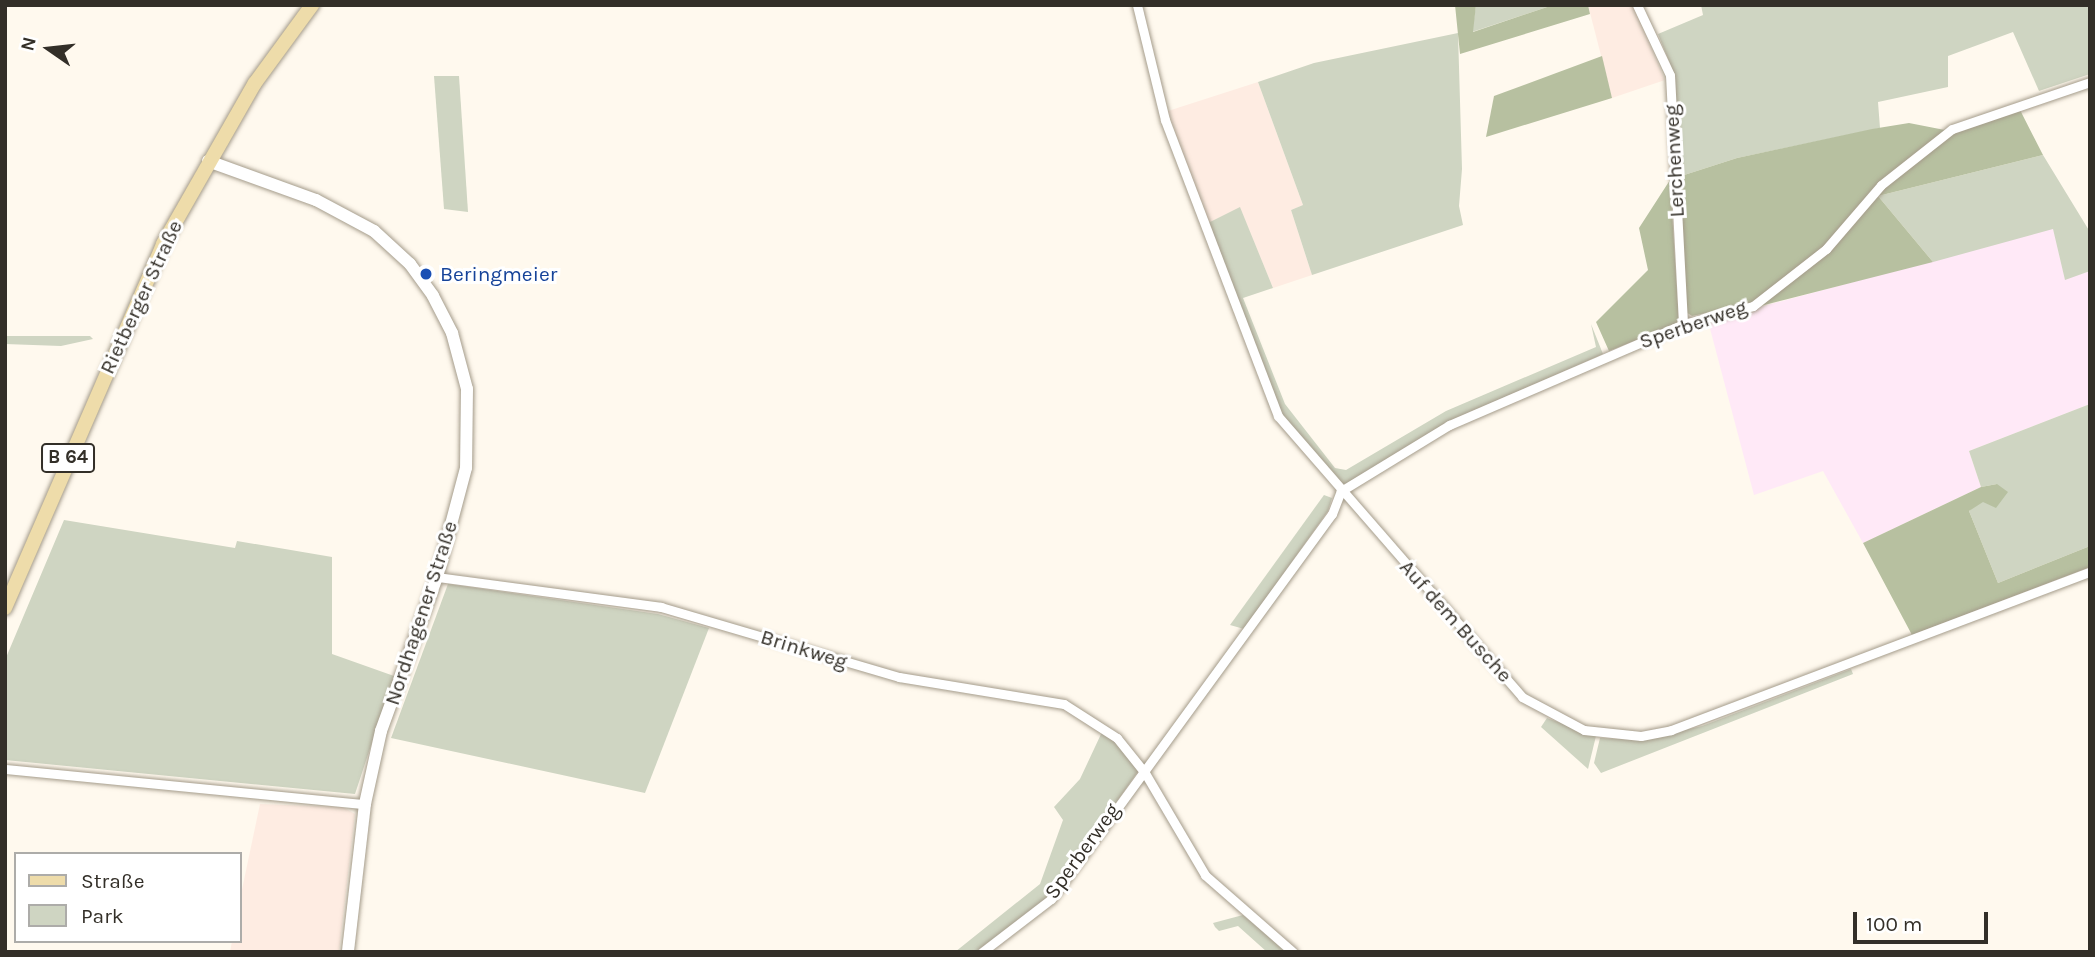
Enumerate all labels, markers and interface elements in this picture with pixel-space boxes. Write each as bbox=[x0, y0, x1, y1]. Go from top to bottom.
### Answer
north arrow bbox=[14, 14, 84, 84]
text: N bbox=[16, 35, 41, 53]
street label: Lerchenweg bbox=[1658, 104, 1690, 218]
street label: Rietberger Straße bbox=[94, 216, 188, 378]
place label: Beringmeier bbox=[440, 261, 557, 287]
marker: Beringmeier bbox=[418, 266, 434, 282]
street label: Sperberweg bbox=[1636, 294, 1750, 354]
road number: B 64 bbox=[40, 442, 96, 474]
street label: Nordhagener Straße bbox=[379, 518, 463, 708]
street label: Auf dem Busche bbox=[1394, 555, 1518, 687]
street label: Brinkweg bbox=[758, 624, 850, 674]
street label: Sperberweg bbox=[1039, 798, 1125, 904]
legend bbox=[14, 852, 242, 943]
text: Straße bbox=[81, 869, 144, 893]
scale bar bbox=[1857, 898, 1992, 942]
text: Park bbox=[81, 904, 124, 928]
text: 100 m bbox=[1866, 912, 1923, 936]

